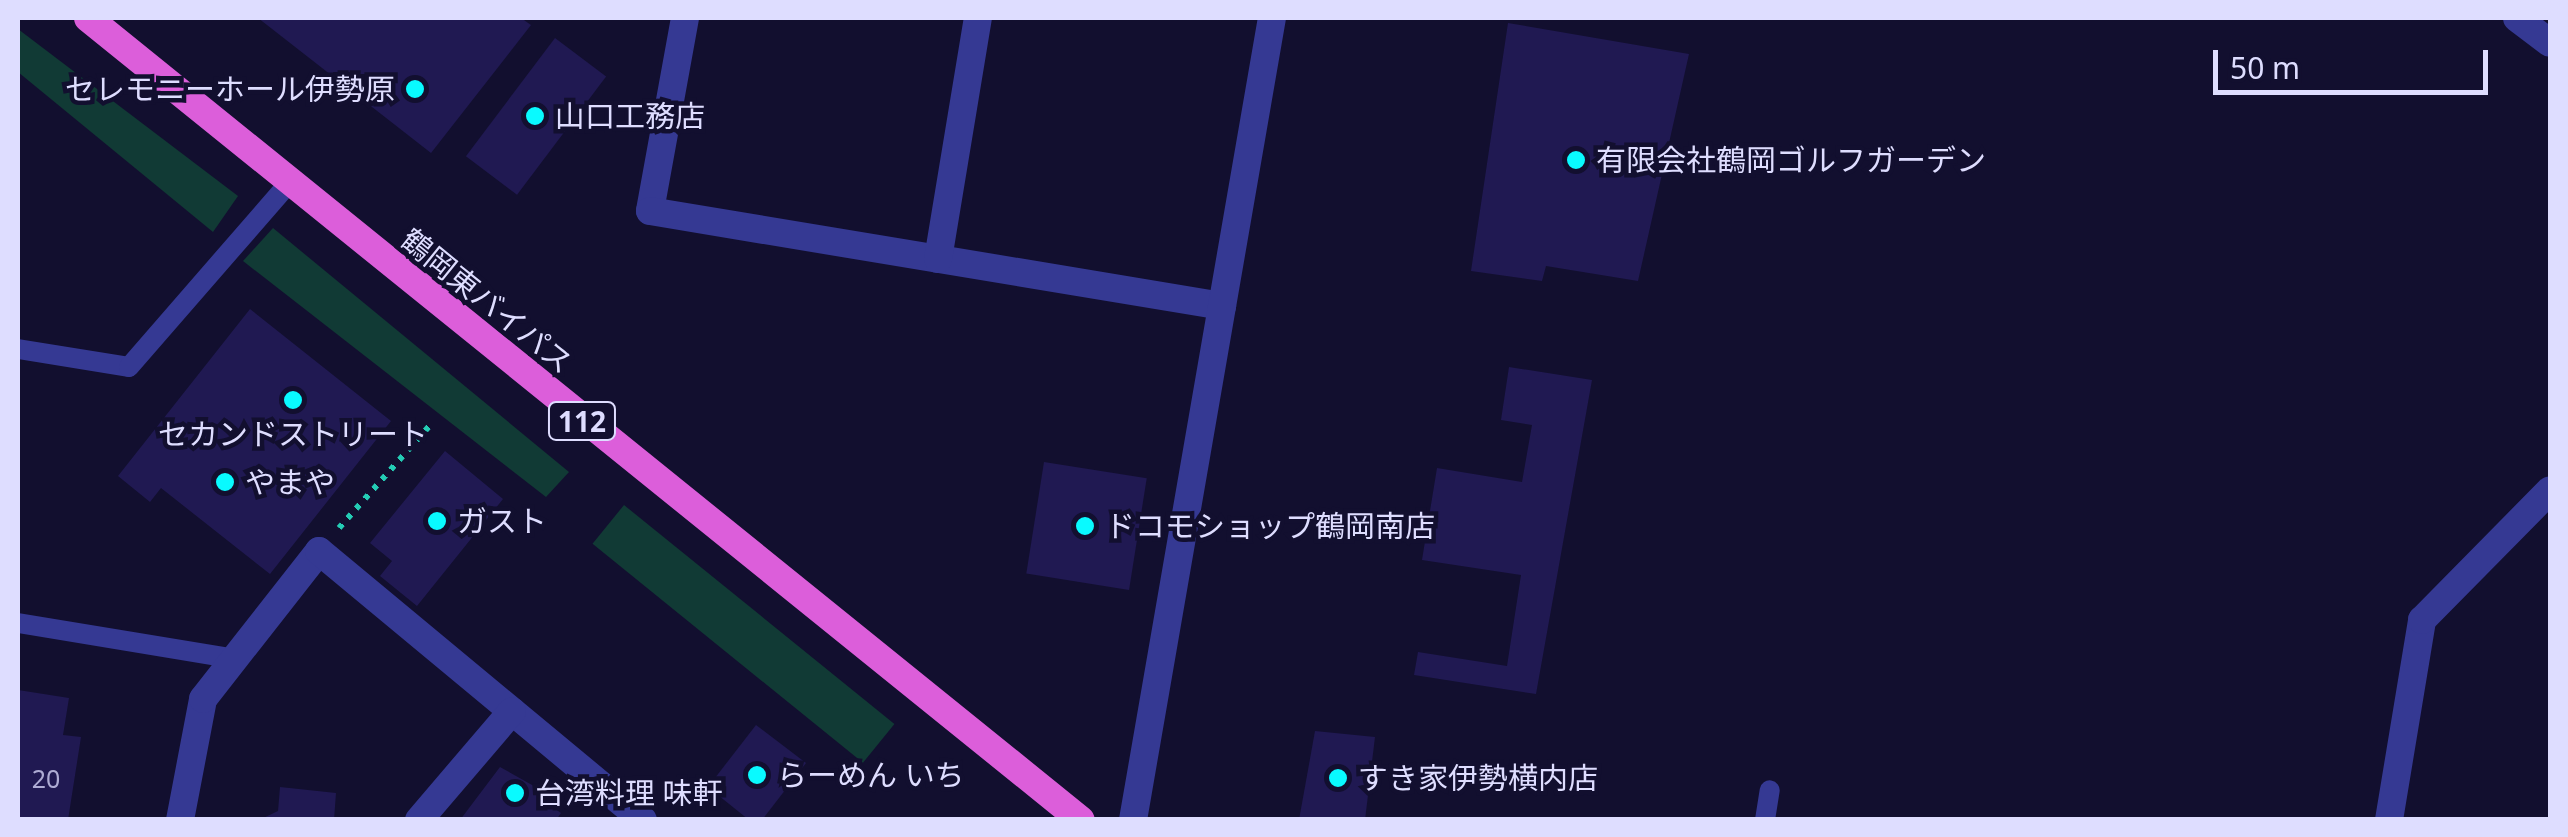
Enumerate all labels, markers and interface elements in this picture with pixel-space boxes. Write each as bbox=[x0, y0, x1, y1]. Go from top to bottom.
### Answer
scale bar bbox=[2218, 30, 2493, 92]
text: 50 m bbox=[2230, 47, 2300, 88]
place label: セレモニーホール伊勢原 bbox=[65, 71, 395, 107]
marker: セレモニーホール伊勢原 bbox=[404, 78, 426, 100]
place label: 山口工務店 bbox=[555, 98, 705, 134]
marker: 山口工務店 bbox=[524, 105, 546, 127]
place label: 有限会社鶴岡ゴルフガーデン bbox=[1596, 142, 1986, 178]
marker: 有限会社鶴岡ゴルフガーデン bbox=[1565, 149, 1587, 171]
street label: 鶴岡東バイパス bbox=[394, 221, 580, 381]
marker: セカンドストリート bbox=[282, 389, 304, 411]
road number: 112 bbox=[547, 398, 617, 444]
place label: セカンドストリート bbox=[158, 416, 428, 452]
place label: やまや bbox=[245, 464, 335, 500]
marker: やまや bbox=[214, 471, 236, 493]
place label: ガスト bbox=[457, 503, 547, 539]
place label: ドコモショップ鶴岡南店 bbox=[1105, 508, 1435, 544]
marker: ガスト bbox=[426, 510, 448, 532]
marker: ドコモショップ鶴岡南店 bbox=[1074, 515, 1096, 537]
place label: らーめん いち bbox=[777, 757, 965, 793]
place label: すき家伊勢横内店 bbox=[1358, 760, 1598, 796]
house number: 20 bbox=[32, 763, 60, 793]
marker: らーめん いち bbox=[746, 764, 768, 786]
marker: すき家伊勢横内店 bbox=[1327, 767, 1349, 789]
place label: 台湾料理 味軒 bbox=[535, 775, 723, 811]
marker: 台湾料理 味軒 bbox=[504, 782, 526, 804]

